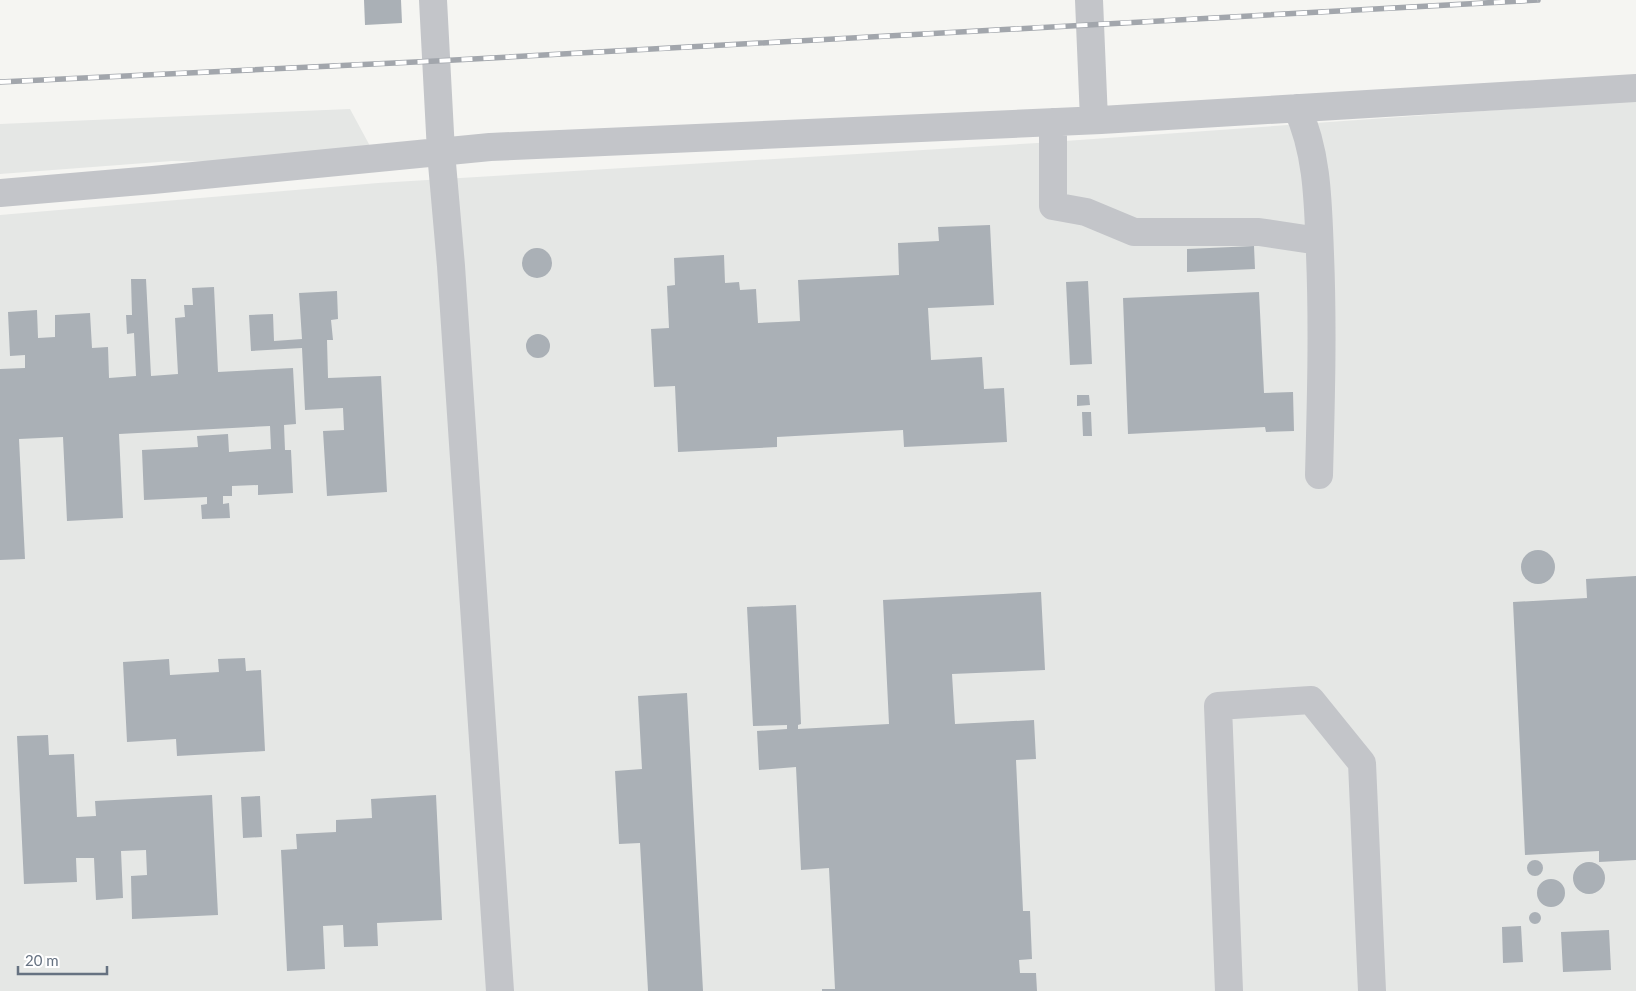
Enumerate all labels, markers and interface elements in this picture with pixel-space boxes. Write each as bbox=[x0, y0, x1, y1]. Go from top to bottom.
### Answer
scale bar bbox=[18, 944, 106, 976]
text: 20 m bbox=[25, 951, 59, 969]

